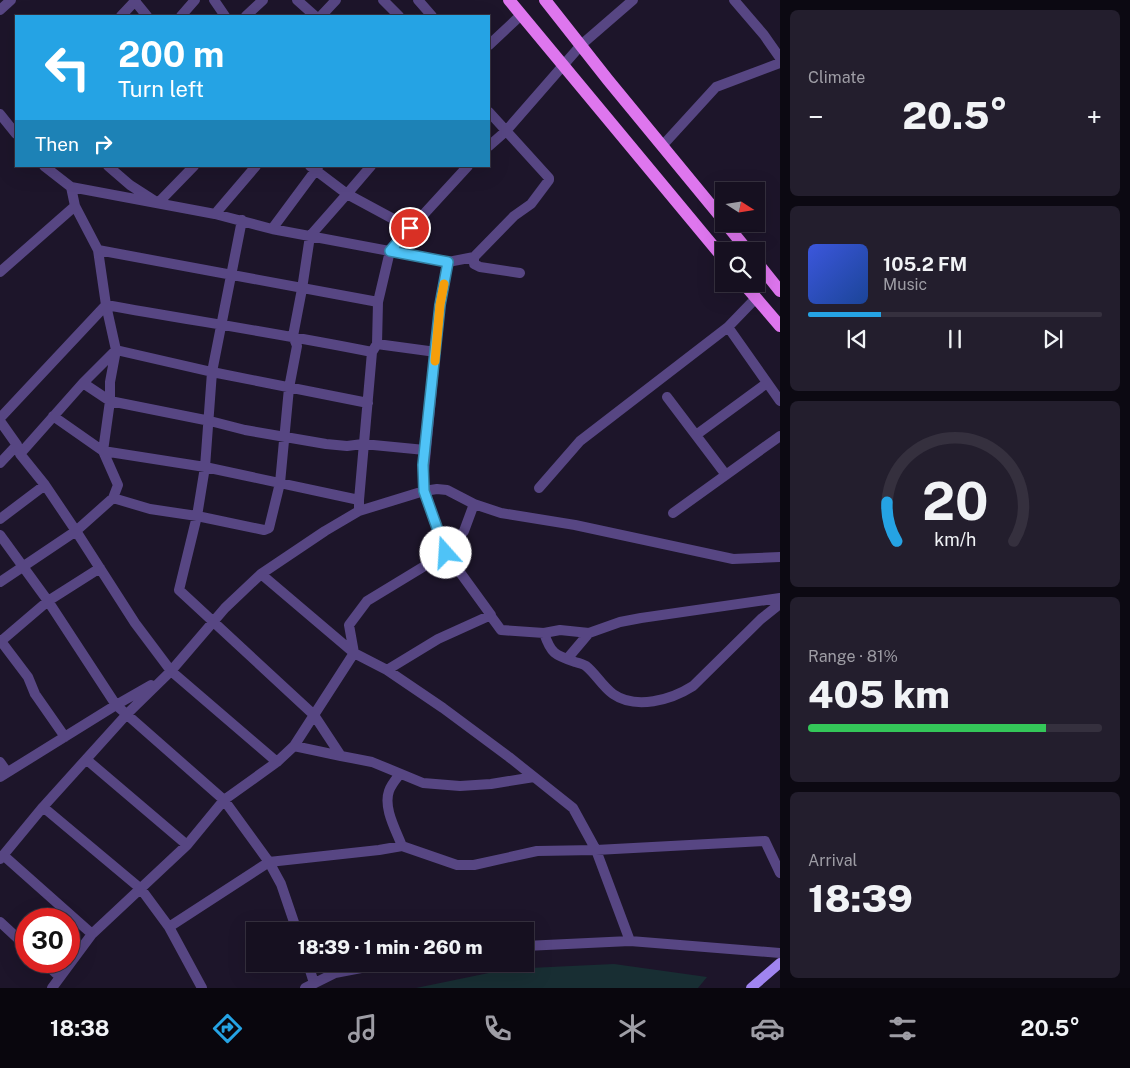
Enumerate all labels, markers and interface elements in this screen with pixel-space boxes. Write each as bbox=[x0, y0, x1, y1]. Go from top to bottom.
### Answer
text: 200 m bbox=[118, 34, 224, 75]
icon: left bbox=[35, 35, 100, 100]
text: Climate bbox=[808, 68, 865, 87]
text: Turn left bbox=[118, 76, 204, 102]
text: 20.5° bbox=[902, 93, 1008, 138]
text: − bbox=[808, 100, 824, 133]
text: + bbox=[1086, 100, 1102, 133]
icon: right bbox=[89, 130, 117, 158]
text: Then bbox=[35, 133, 79, 155]
north arrow bbox=[715, 182, 765, 232]
map controls bbox=[715, 182, 765, 292]
pin bbox=[389, 207, 431, 249]
icon: arrive bbox=[396, 214, 424, 242]
button: search bbox=[715, 242, 765, 292]
text: 105.2 FM bbox=[883, 253, 967, 275]
text: Music bbox=[883, 275, 927, 294]
icon: previous bbox=[843, 325, 871, 353]
icon: pause bbox=[941, 325, 969, 353]
icon: next bbox=[1039, 325, 1067, 353]
text: 20 bbox=[922, 471, 988, 532]
position arrow bbox=[419, 526, 471, 578]
text: km/h bbox=[934, 529, 976, 550]
text: Range · 81% bbox=[808, 647, 898, 666]
text: 405 km bbox=[808, 672, 950, 717]
text: Arrival bbox=[808, 851, 857, 870]
text: 18:39 bbox=[808, 876, 913, 921]
speed limit sign: 30 bbox=[15, 908, 80, 973]
text: 18:39 · 1 min · 260 m bbox=[298, 936, 482, 958]
icon: directions bbox=[210, 1011, 245, 1046]
icon: music bbox=[345, 1011, 380, 1046]
icon: phone bbox=[480, 1011, 515, 1046]
icon: climate bbox=[615, 1011, 650, 1046]
icon: car bbox=[750, 1011, 785, 1046]
icon: filters bbox=[885, 1011, 920, 1046]
text: 18:38 bbox=[50, 1015, 110, 1041]
text: 20.5° bbox=[1020, 1015, 1080, 1041]

